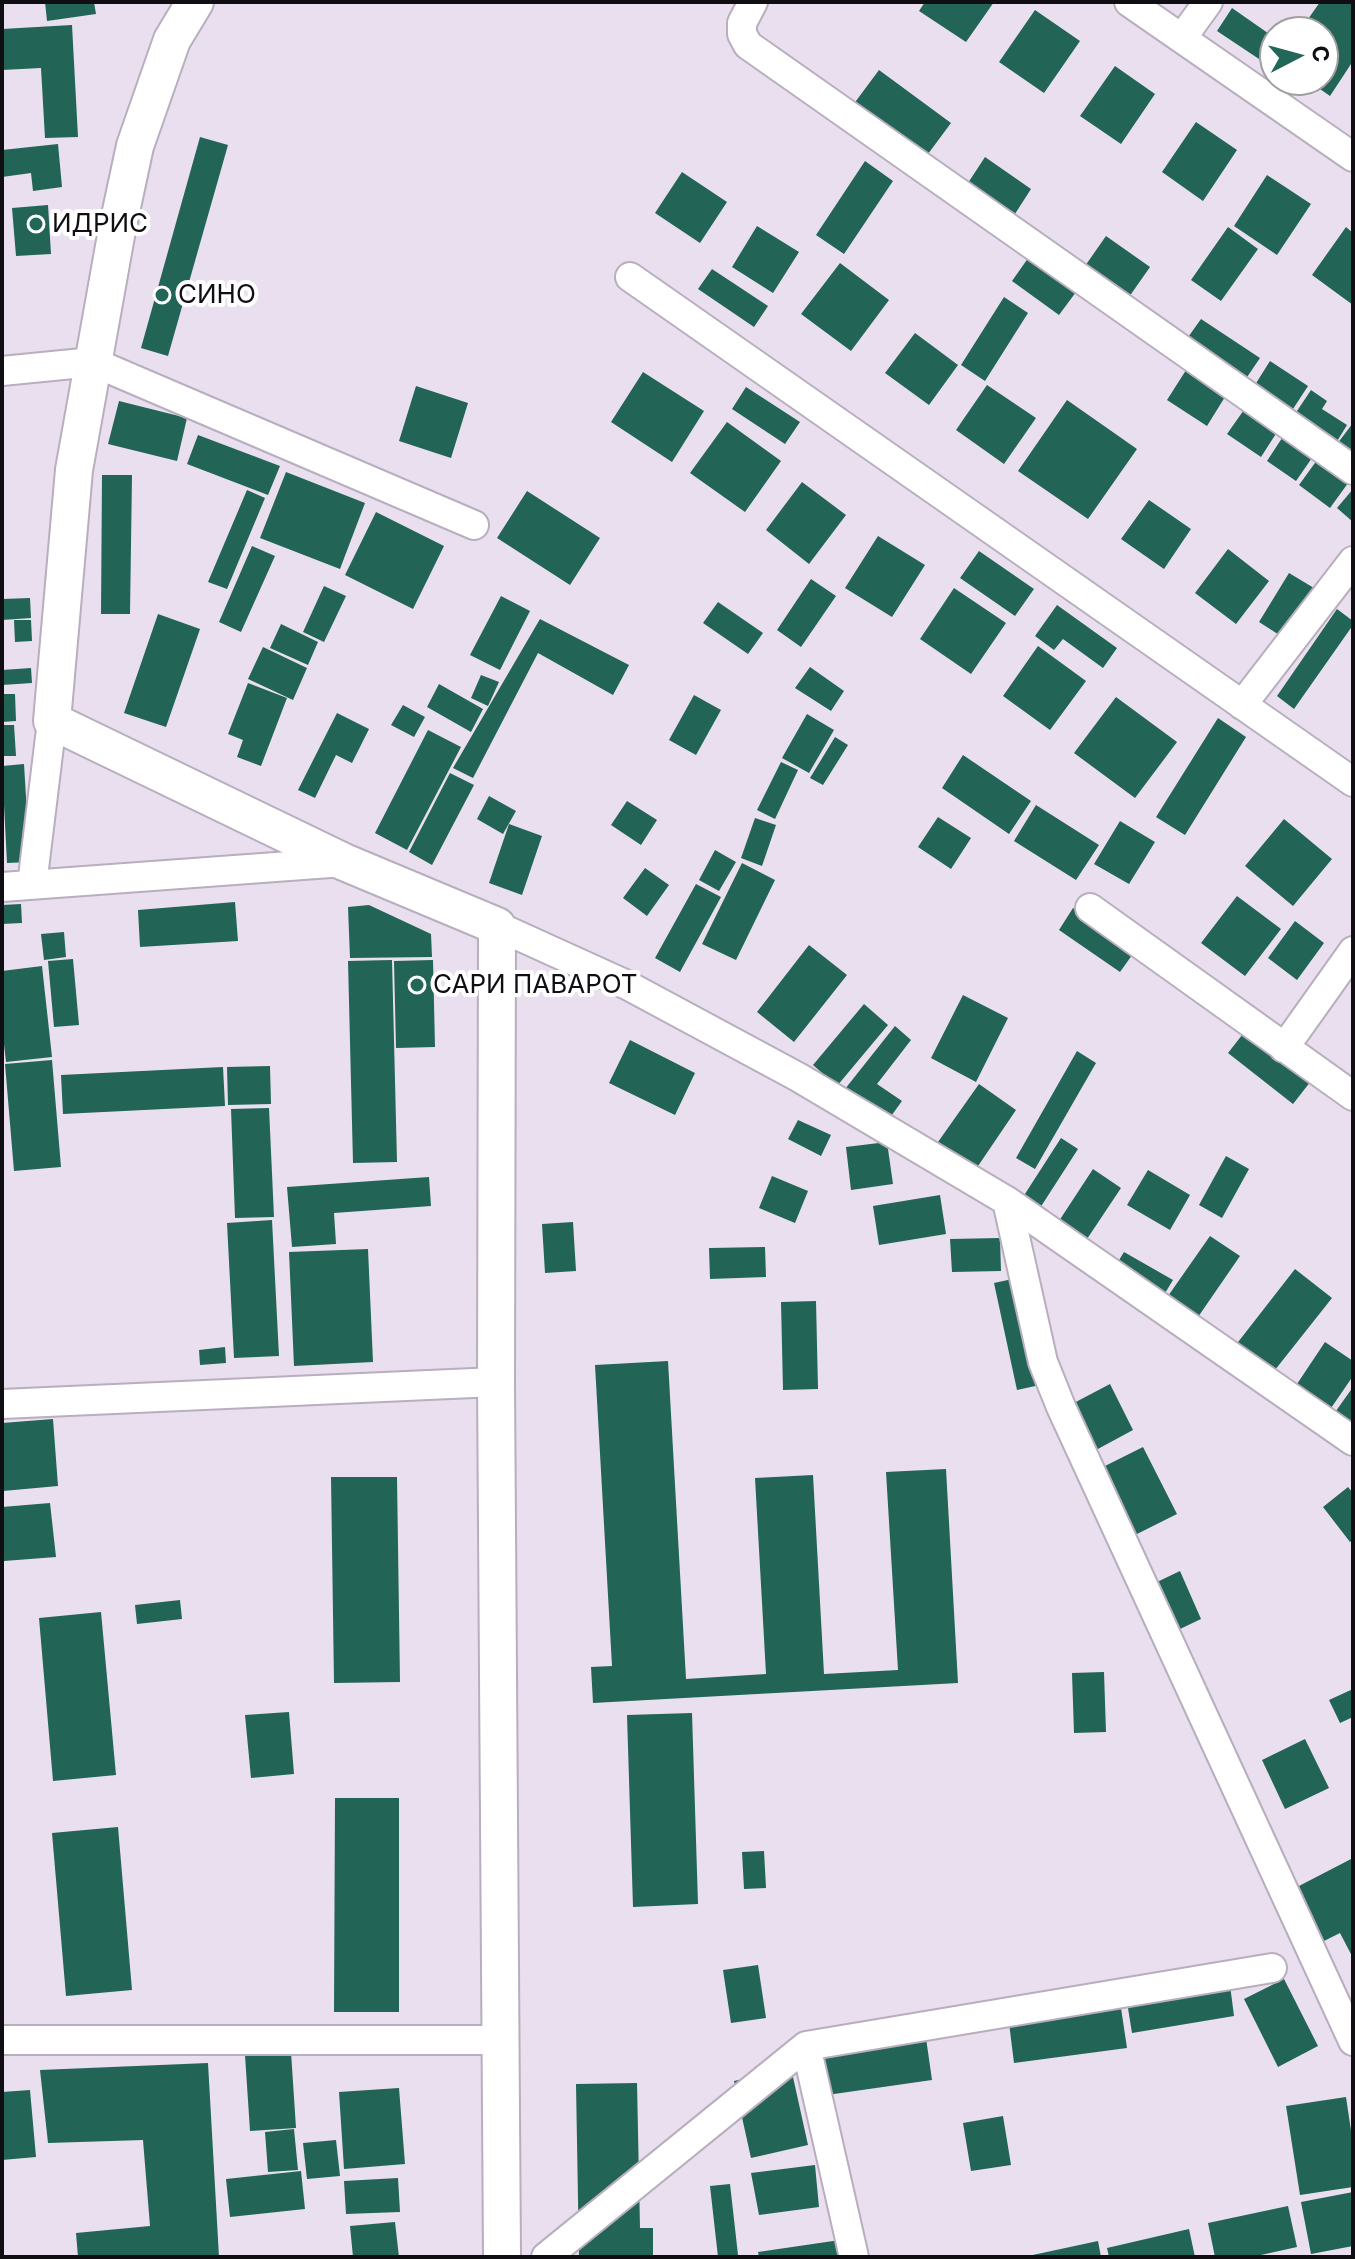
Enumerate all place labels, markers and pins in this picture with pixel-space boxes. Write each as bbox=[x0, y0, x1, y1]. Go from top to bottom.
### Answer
place label: ИДРИС bbox=[52, 208, 148, 240]
marker: ИДРИС bbox=[27, 215, 45, 233]
place label: СИНО bbox=[178, 279, 256, 311]
marker: СИНО bbox=[153, 286, 171, 304]
place label: САРИ ПАВАРОТ bbox=[433, 969, 638, 1001]
marker: САРИ ПАВАРОТ bbox=[408, 976, 426, 994]

